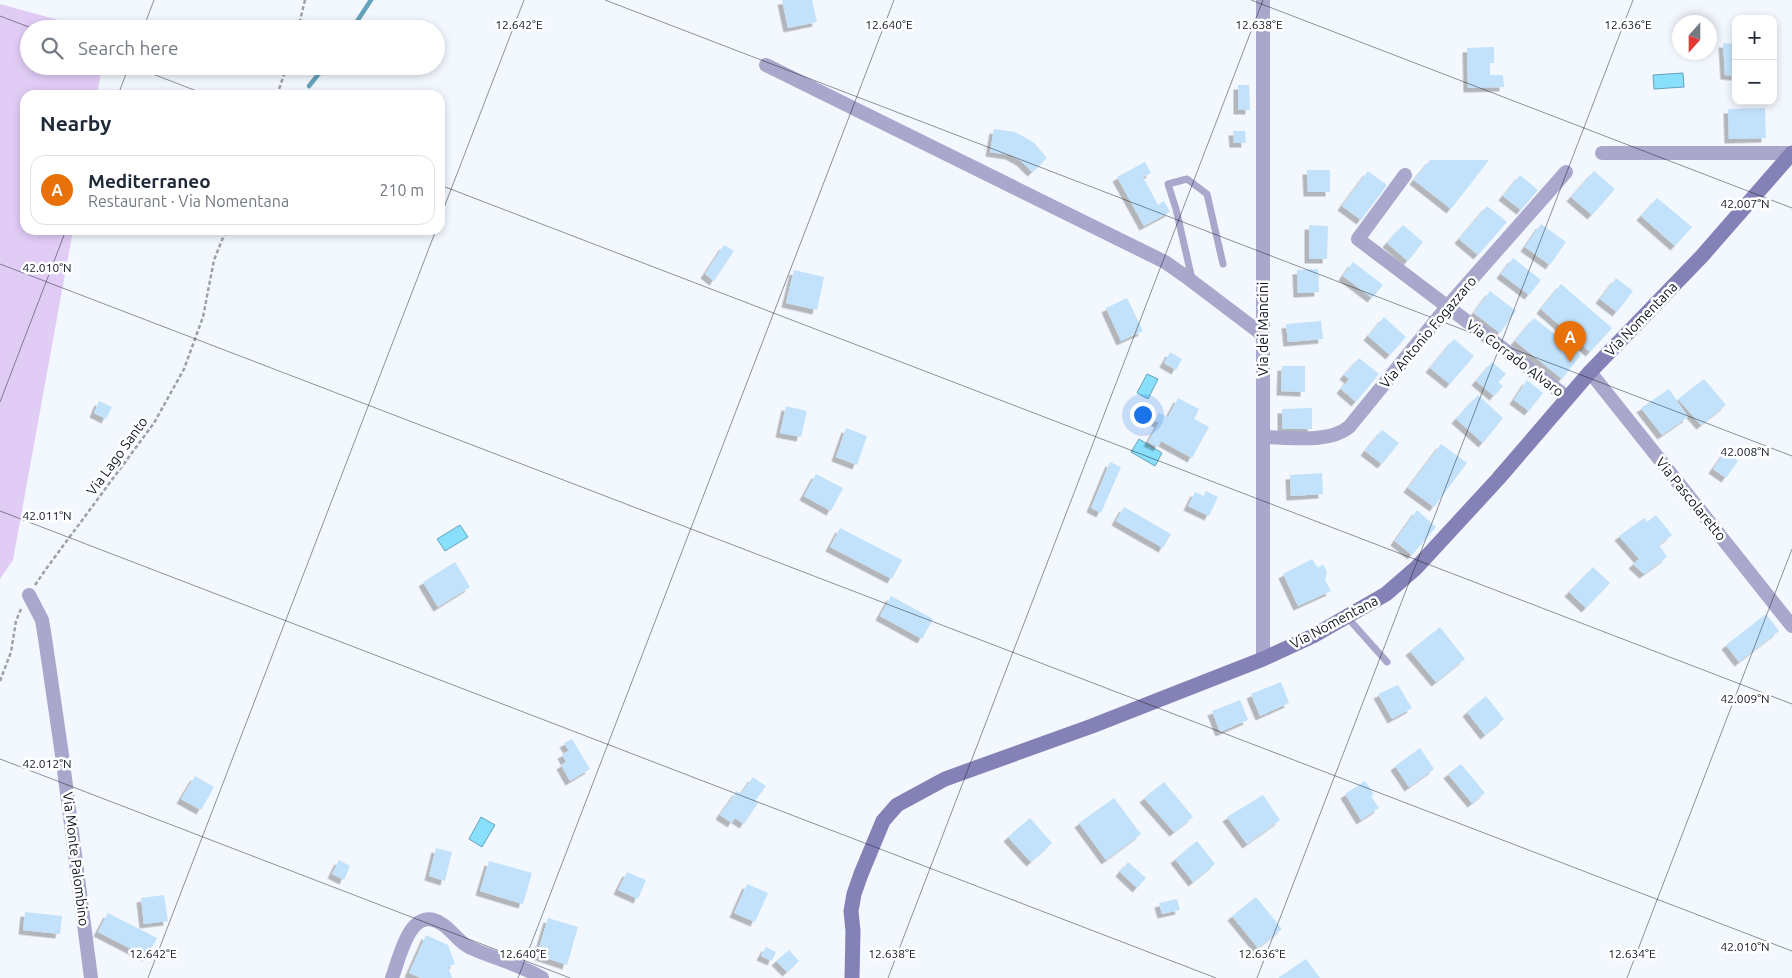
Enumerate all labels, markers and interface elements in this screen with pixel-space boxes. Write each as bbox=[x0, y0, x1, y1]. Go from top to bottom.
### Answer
north arrow bbox=[1672, 15, 1717, 60]
map controls bbox=[1732, 15, 1777, 105]
button: + bbox=[1732, 15, 1777, 60]
text: 12.642°E bbox=[495, 18, 543, 31]
text: 12.640°E bbox=[865, 18, 913, 31]
text: 12.638°E bbox=[1235, 18, 1283, 31]
text: 12.636°E bbox=[1604, 18, 1652, 31]
search box bbox=[20, 20, 445, 75]
icon: search bbox=[38, 34, 66, 62]
text: Search here bbox=[78, 37, 178, 59]
button: − bbox=[1732, 60, 1777, 105]
text: Nearby bbox=[40, 111, 111, 135]
text: Mediterraneo bbox=[88, 170, 211, 192]
text: A bbox=[51, 181, 63, 199]
text: 210 m bbox=[379, 181, 424, 199]
text: Restaurant · Via Nomentana bbox=[88, 192, 289, 210]
text: 42.007°N bbox=[1720, 197, 1770, 210]
text: 42.010°N bbox=[22, 261, 72, 274]
street label: Via Antonio Fogazzaro bbox=[1377, 273, 1479, 391]
street label: Via Nomentana bbox=[1602, 279, 1680, 359]
street label: Via dei Mancini bbox=[1255, 282, 1271, 376]
street label: Via Corrado Alvaro bbox=[1463, 316, 1567, 400]
pin: A bbox=[1554, 321, 1586, 362]
your location bbox=[1130, 402, 1156, 428]
street label: Via Lago Santo bbox=[83, 414, 151, 498]
text: 42.008°N bbox=[1720, 445, 1770, 458]
street label: Via Pascolaretto bbox=[1653, 454, 1729, 544]
text: 42.011°N bbox=[22, 509, 72, 522]
street label: Via Nomentana bbox=[1287, 592, 1381, 652]
text: 42.009°N bbox=[1720, 692, 1770, 705]
text: 42.012°N bbox=[22, 757, 72, 770]
street label: Via Monte Palombino bbox=[60, 791, 92, 927]
text: 42.010°N bbox=[1720, 940, 1770, 953]
text: 12.642°E bbox=[129, 947, 177, 960]
text: 12.640°E bbox=[499, 947, 547, 960]
text: 12.638°E bbox=[868, 947, 916, 960]
text: 12.636°E bbox=[1238, 947, 1286, 960]
text: 12.634°E bbox=[1608, 947, 1656, 960]

